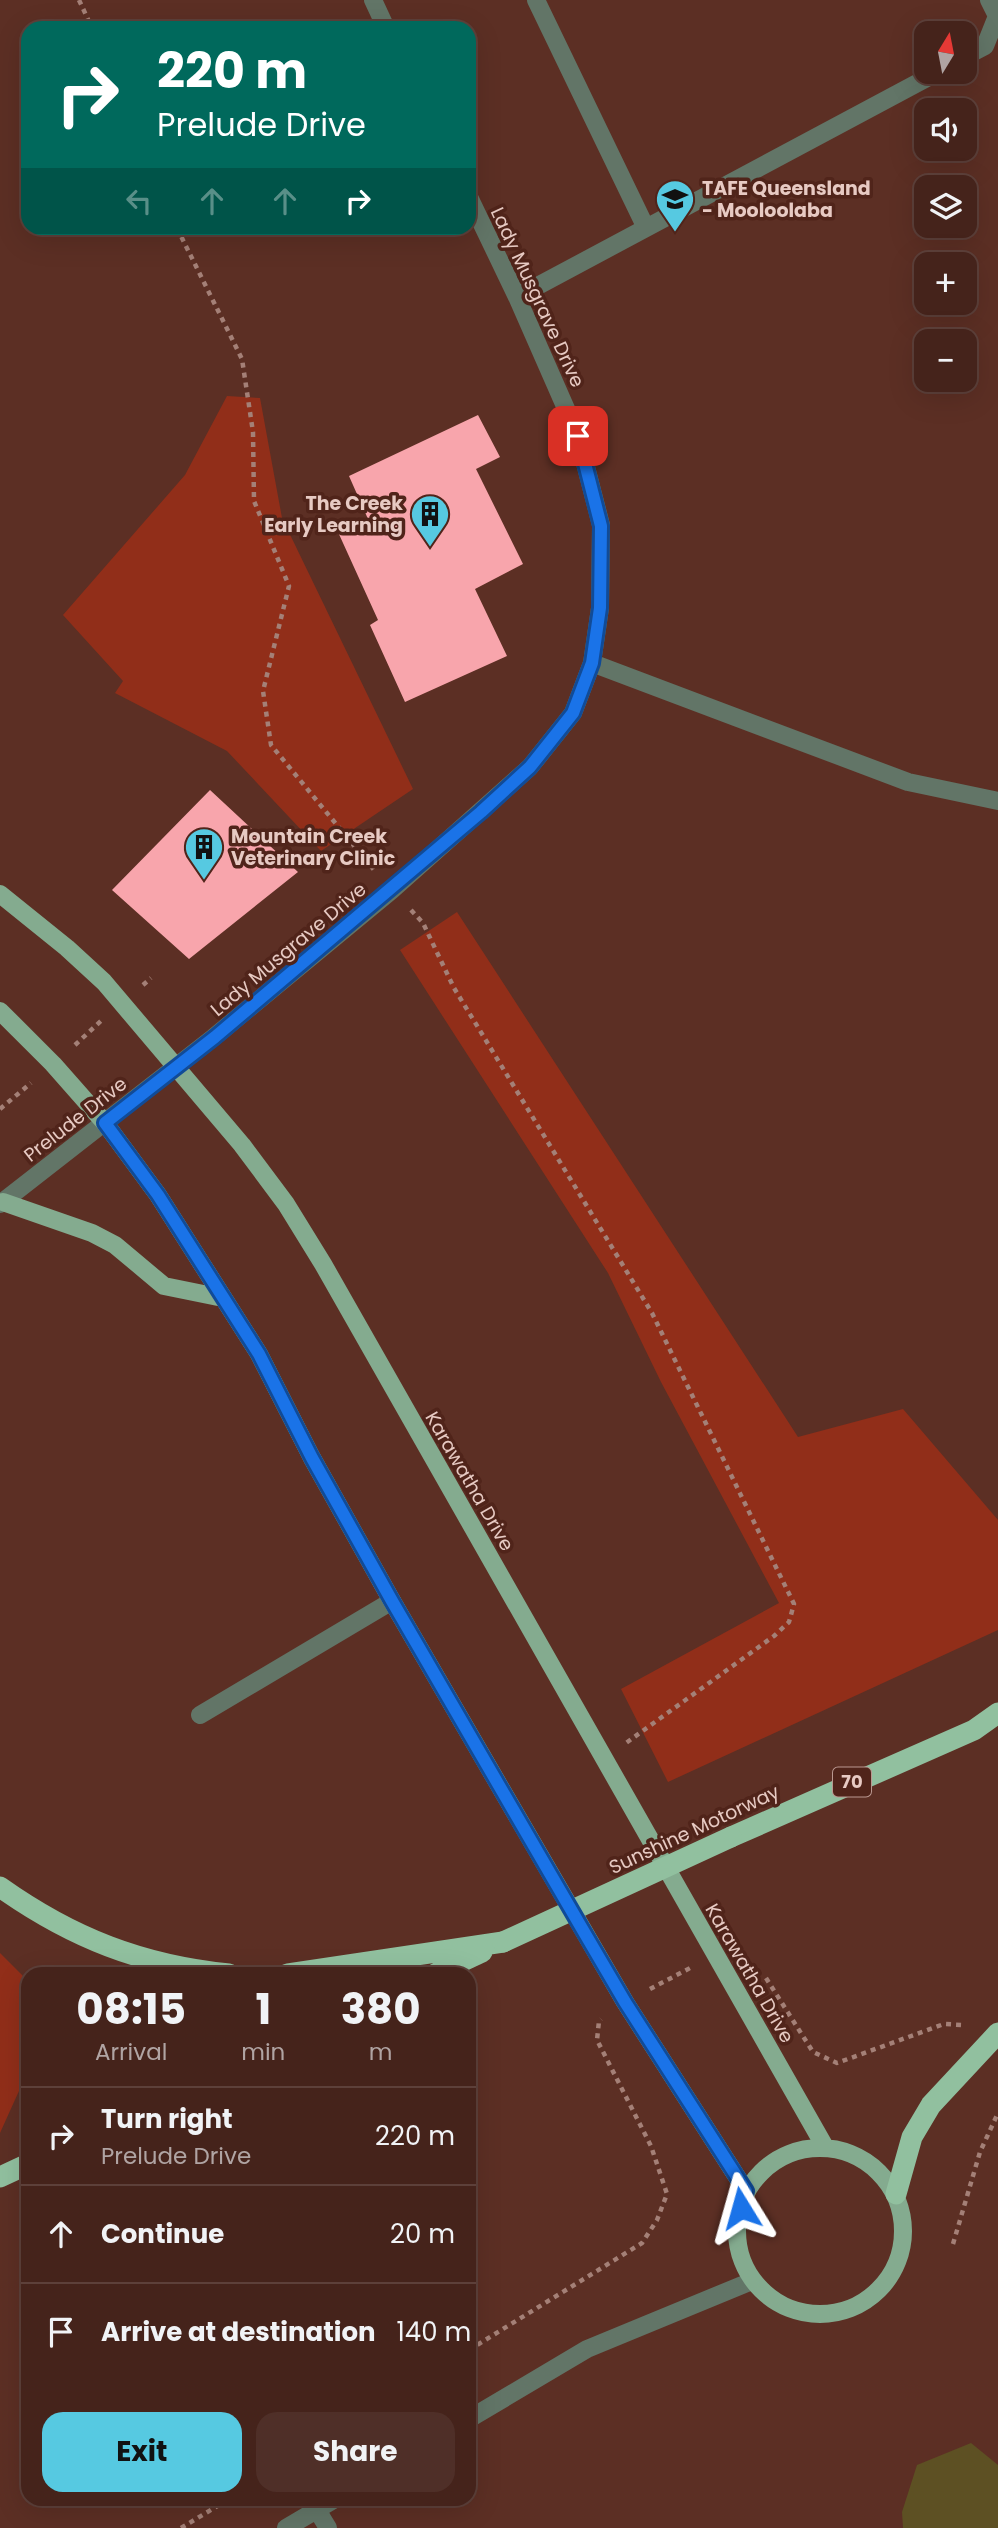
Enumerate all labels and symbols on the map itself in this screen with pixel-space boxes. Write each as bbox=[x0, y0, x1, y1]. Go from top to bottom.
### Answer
north arrow bbox=[914, 21, 976, 84]
place label: TAFE Queensland - Mooloolaba bbox=[702, 175, 871, 224]
school or university icon: TAFE Queensland - Mooloolaba bbox=[654, 178, 696, 233]
street label: Lady Musgrave Drive bbox=[484, 203, 591, 392]
pin bbox=[548, 406, 608, 466]
place label: The Creek Early Learning bbox=[264, 490, 403, 539]
building icon: The Creek Early Learning bbox=[409, 493, 451, 548]
place label: Mountain Creek Veterinary Clinic bbox=[231, 823, 395, 872]
building icon: Mountain Creek Veterinary Clinic bbox=[183, 826, 225, 881]
street label: Lady Musgrave Drive bbox=[205, 876, 372, 1023]
street label: Prelude Drive bbox=[18, 1071, 132, 1168]
street label: Karawatha Drive bbox=[419, 1406, 521, 1556]
road number: 70 bbox=[833, 1768, 871, 1797]
street label: Sunshine Motorway bbox=[605, 1778, 784, 1881]
street label: Karawatha Drive bbox=[699, 1898, 801, 2048]
position arrow bbox=[704, 2171, 778, 2245]

